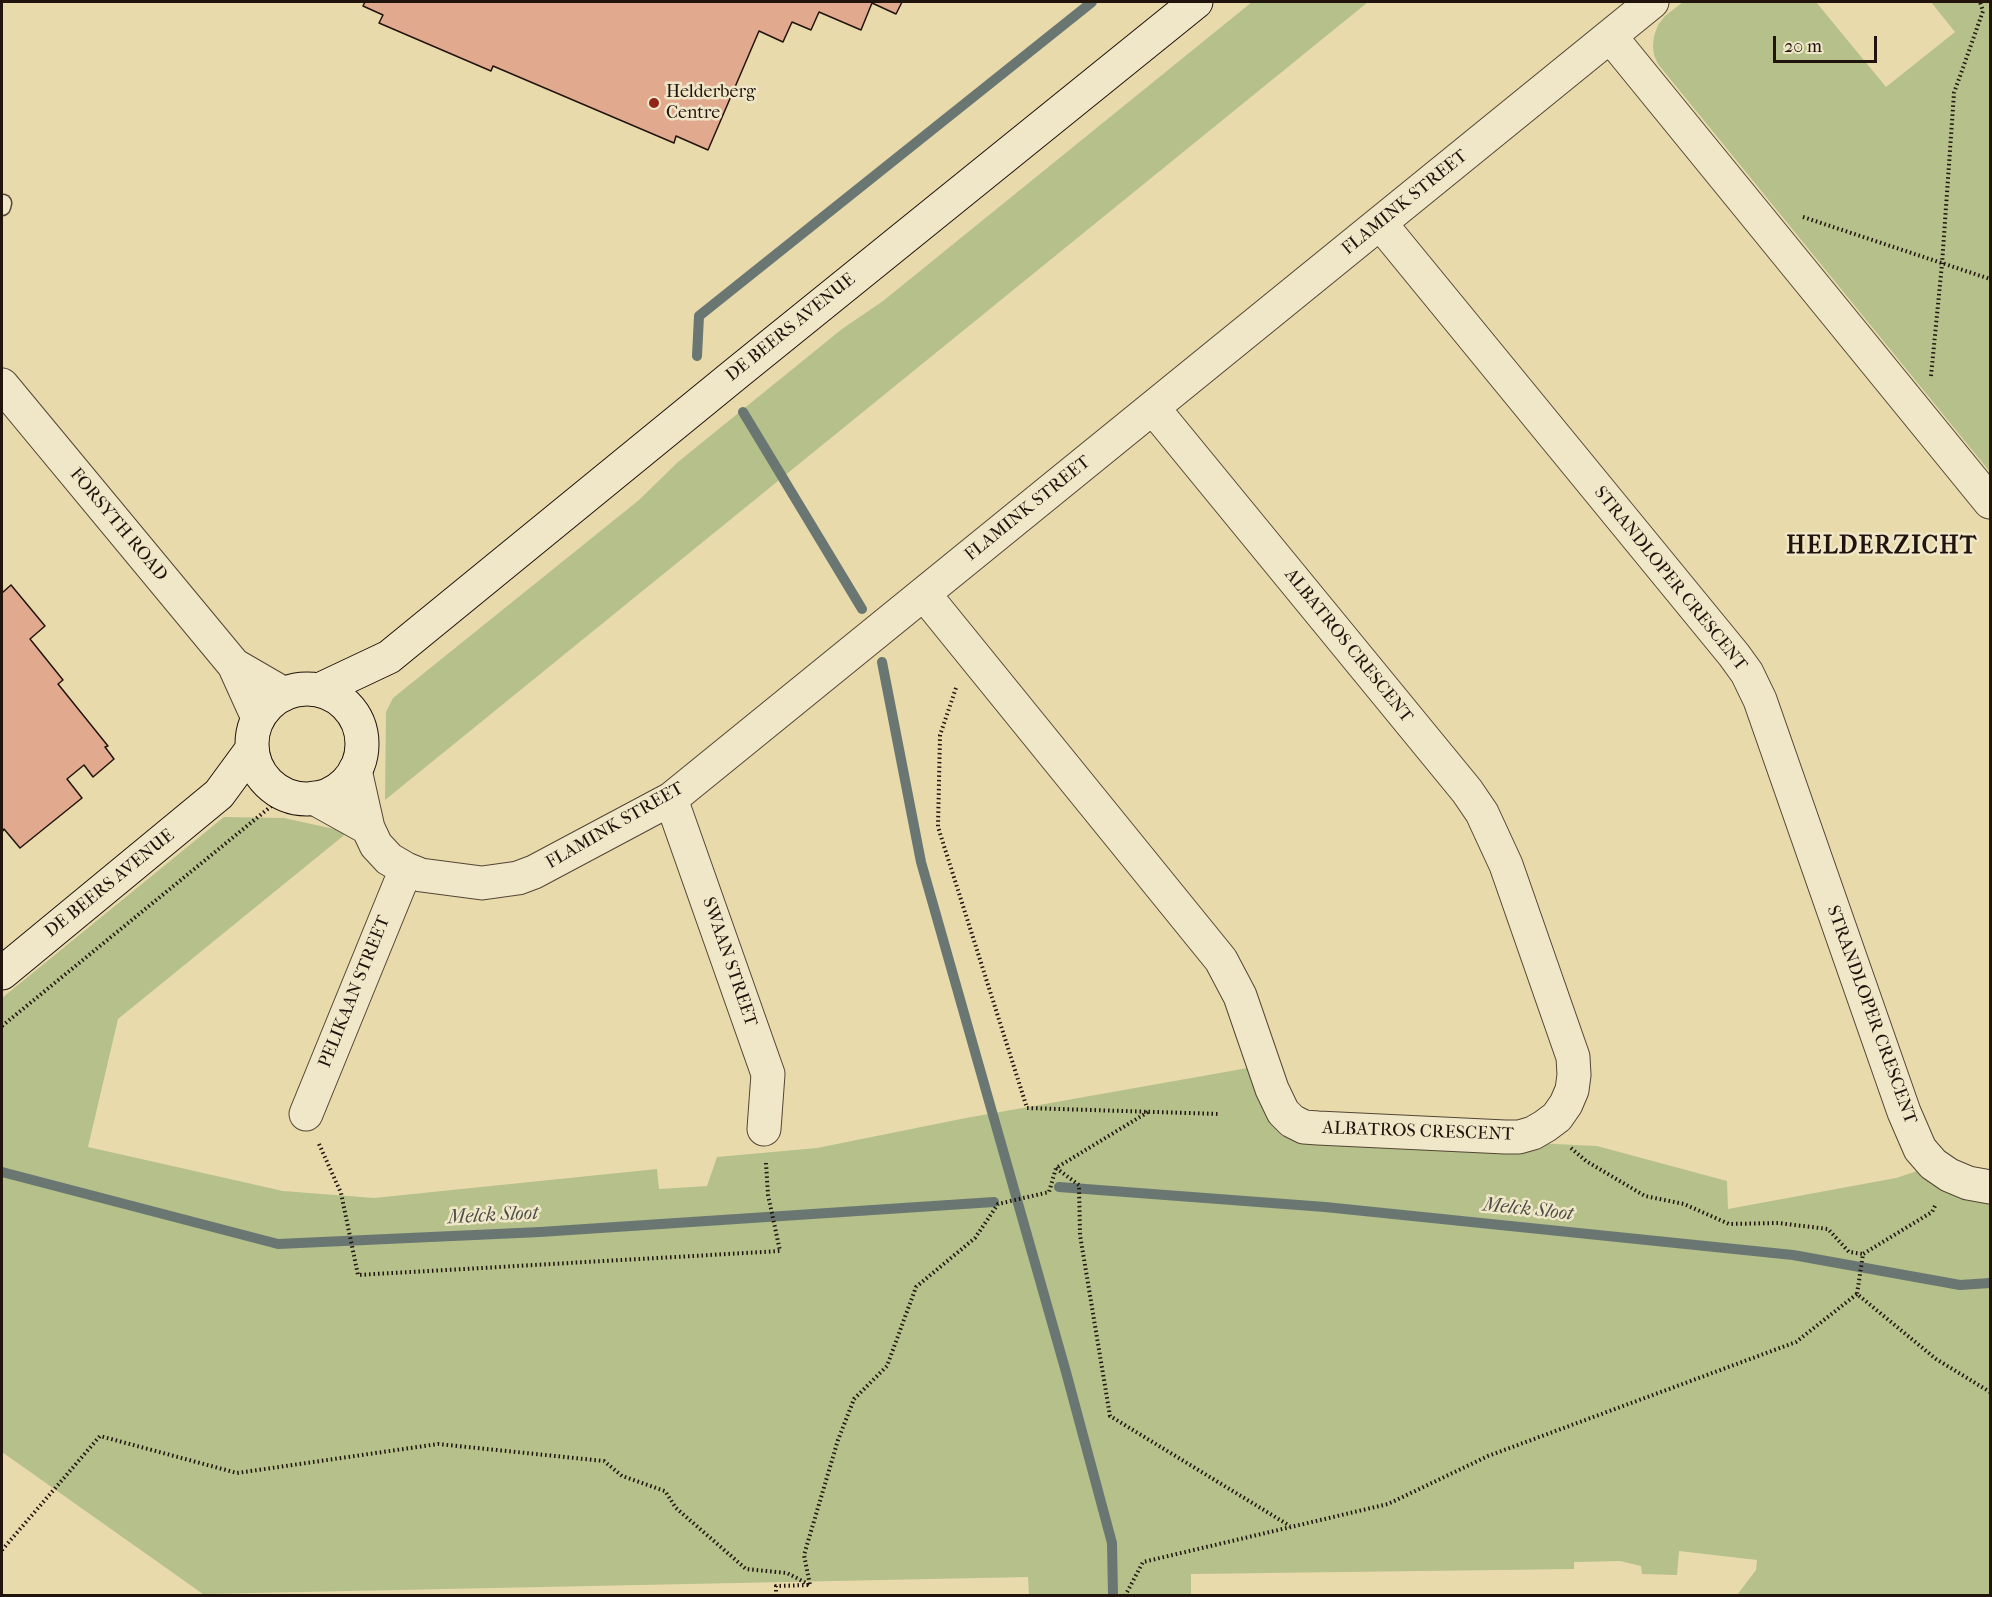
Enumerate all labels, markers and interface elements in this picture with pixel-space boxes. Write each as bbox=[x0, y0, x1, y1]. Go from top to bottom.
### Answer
scale bar bbox=[1776, 24, 1880, 62]
text: 20 m bbox=[1784, 36, 1822, 57]
place label: Helderberg Centre bbox=[666, 82, 756, 124]
marker: Helderberg Centre bbox=[647, 96, 661, 110]
street label: FLAMINK STREET bbox=[1338, 146, 1472, 260]
street label: DE BEERS AVENUE bbox=[722, 269, 860, 387]
street label: FLAMINK STREET bbox=[961, 452, 1095, 566]
street label: FORSYTH ROAD bbox=[65, 464, 171, 586]
street label: STRANDLOPER CRESCENT bbox=[1589, 482, 1751, 676]
district label: HELDERZICHT bbox=[1786, 533, 1978, 561]
street label: ALBATROS CRESCENT bbox=[1279, 565, 1417, 727]
street label: FLAMINK STREET bbox=[542, 778, 688, 874]
street label: DE BEERS AVENUE bbox=[41, 825, 179, 943]
street label: SWAAN STREET bbox=[697, 895, 761, 1029]
street label: STRANDLOPER CRESCENT bbox=[1821, 903, 1921, 1127]
street label: PELIKAAN STREET bbox=[315, 913, 395, 1071]
street label: ALBATROS CRESCENT bbox=[1322, 1118, 1514, 1146]
water label: Melck Sloot bbox=[1482, 1193, 1574, 1227]
water label: Melck Sloot bbox=[447, 1202, 539, 1230]

